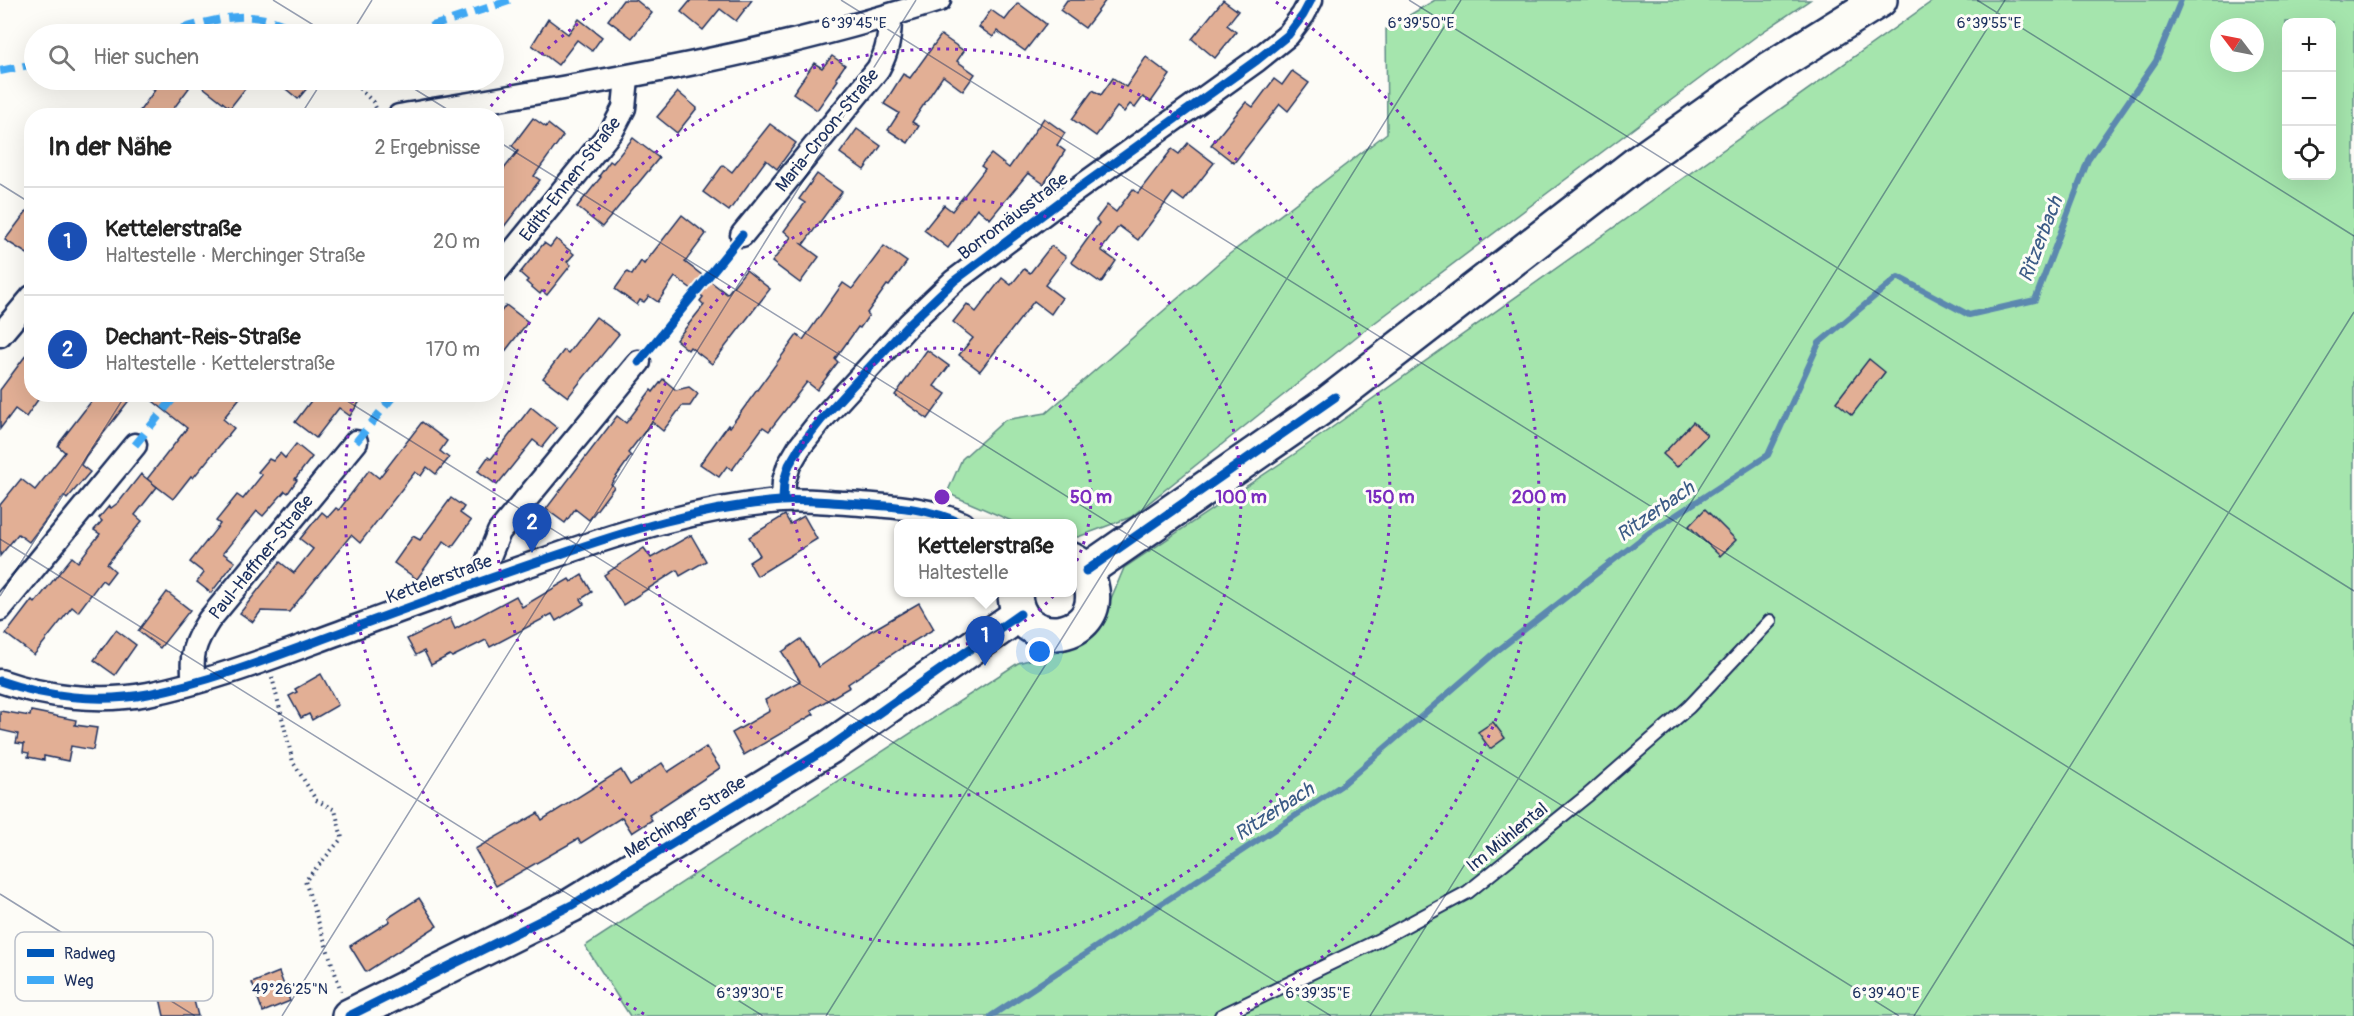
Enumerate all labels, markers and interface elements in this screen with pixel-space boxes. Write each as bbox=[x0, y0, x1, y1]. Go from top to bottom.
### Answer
text: 6°39'45"E bbox=[821, 14, 887, 33]
text: 6°39'50"E bbox=[1388, 14, 1455, 33]
text: 6°39'55"E bbox=[1957, 14, 2021, 33]
north arrow bbox=[2210, 18, 2264, 72]
map controls bbox=[2282, 18, 2336, 180]
button: + bbox=[2282, 18, 2336, 72]
search box bbox=[24, 24, 504, 90]
icon: search bbox=[45, 41, 78, 74]
text: Hier suchen bbox=[93, 43, 199, 71]
street label: Maria-Croon-Straße bbox=[770, 64, 884, 197]
button: − bbox=[2282, 72, 2336, 126]
street label: Edith-Ennen-Straße bbox=[515, 112, 626, 246]
button: locate bbox=[2282, 126, 2336, 180]
text: In der Nähe bbox=[48, 131, 171, 163]
text: 2 Ergebnisse bbox=[375, 135, 480, 160]
street label: Borromäusstraße bbox=[954, 167, 1073, 265]
water label: Ritzerbach bbox=[2013, 192, 2069, 285]
text: Kettelerstraße bbox=[105, 215, 241, 243]
text: 1 bbox=[64, 229, 71, 254]
text: 20 m bbox=[433, 229, 480, 254]
text: Haltestelle · Merchinger Straße bbox=[105, 243, 365, 268]
text: Dechant-Reis-Straße bbox=[105, 323, 301, 351]
text: 2 bbox=[62, 337, 73, 362]
text: 170 m bbox=[426, 337, 480, 362]
text: Haltestelle · Kettelerstraße bbox=[105, 351, 335, 376]
water label: Ritzerbach bbox=[1612, 475, 1700, 547]
text: 50 m bbox=[1070, 486, 1112, 509]
text: 100 m bbox=[1215, 486, 1267, 509]
text: 150 m bbox=[1366, 486, 1415, 509]
text: 200 m bbox=[1512, 486, 1566, 509]
centre of rings bbox=[932, 487, 952, 507]
street label: Paul-Haffner-Straße bbox=[204, 490, 319, 624]
pin: 2 bbox=[512, 504, 552, 553]
popup bbox=[894, 519, 1077, 597]
text: Kettelerstraße bbox=[917, 532, 1054, 560]
street label: Kettelerstraße bbox=[383, 550, 496, 609]
text: Haltestelle bbox=[917, 560, 1008, 585]
pin: 1 bbox=[966, 616, 1004, 666]
your location bbox=[1025, 637, 1054, 666]
street label: Merchinger Straße bbox=[620, 771, 750, 864]
water label: Ritzerbach bbox=[1230, 776, 1320, 846]
street label: Im Mühlental bbox=[1462, 797, 1553, 877]
legend bbox=[15, 932, 213, 1001]
text: Radweg bbox=[64, 944, 115, 964]
text: Weg bbox=[64, 971, 94, 991]
text: 49°26'25"N bbox=[252, 980, 328, 999]
text: 6°39'30"E bbox=[717, 984, 784, 1003]
text: 6°39'35"E bbox=[1286, 984, 1351, 1003]
text: 6°39'40"E bbox=[1852, 984, 1920, 1003]

